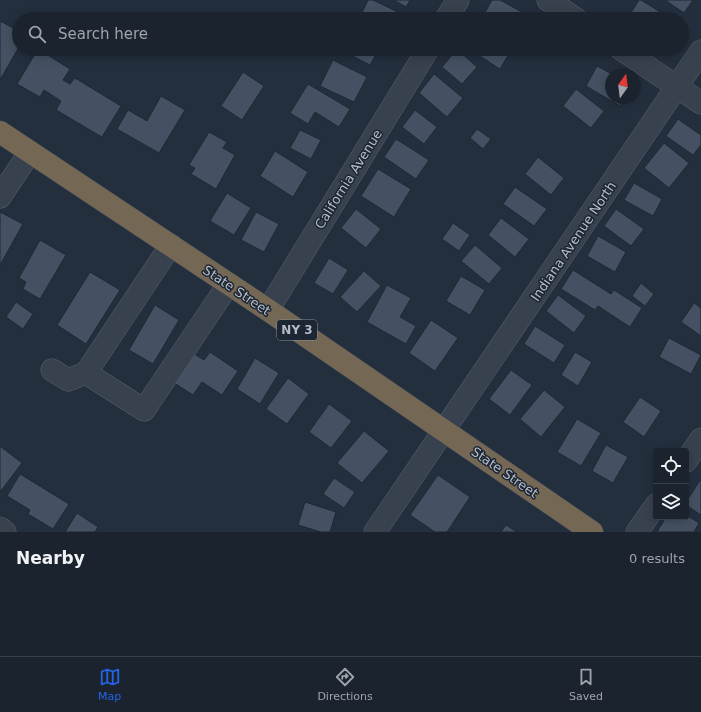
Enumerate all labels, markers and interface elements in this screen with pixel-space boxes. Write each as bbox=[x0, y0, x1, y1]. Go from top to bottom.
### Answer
search box bbox=[12, 12, 689, 56]
icon: search bbox=[26, 23, 48, 45]
text: Search here bbox=[58, 25, 148, 43]
north arrow bbox=[605, 68, 641, 104]
street label: California Avenue bbox=[312, 127, 385, 232]
street label: Indiana Avenue North bbox=[528, 179, 619, 304]
street label: State Street bbox=[200, 262, 273, 318]
road number: NY 3 bbox=[277, 320, 317, 340]
street label: State Street bbox=[468, 444, 541, 501]
map controls bbox=[653, 448, 689, 520]
button: locate bbox=[653, 448, 689, 484]
button: layers bbox=[653, 484, 689, 520]
text: Nearby bbox=[16, 548, 85, 568]
text: 0 results bbox=[629, 551, 685, 566]
tab: Map bbox=[98, 666, 121, 703]
tab: Directions bbox=[317, 666, 373, 703]
tab: Saved bbox=[569, 666, 603, 703]

